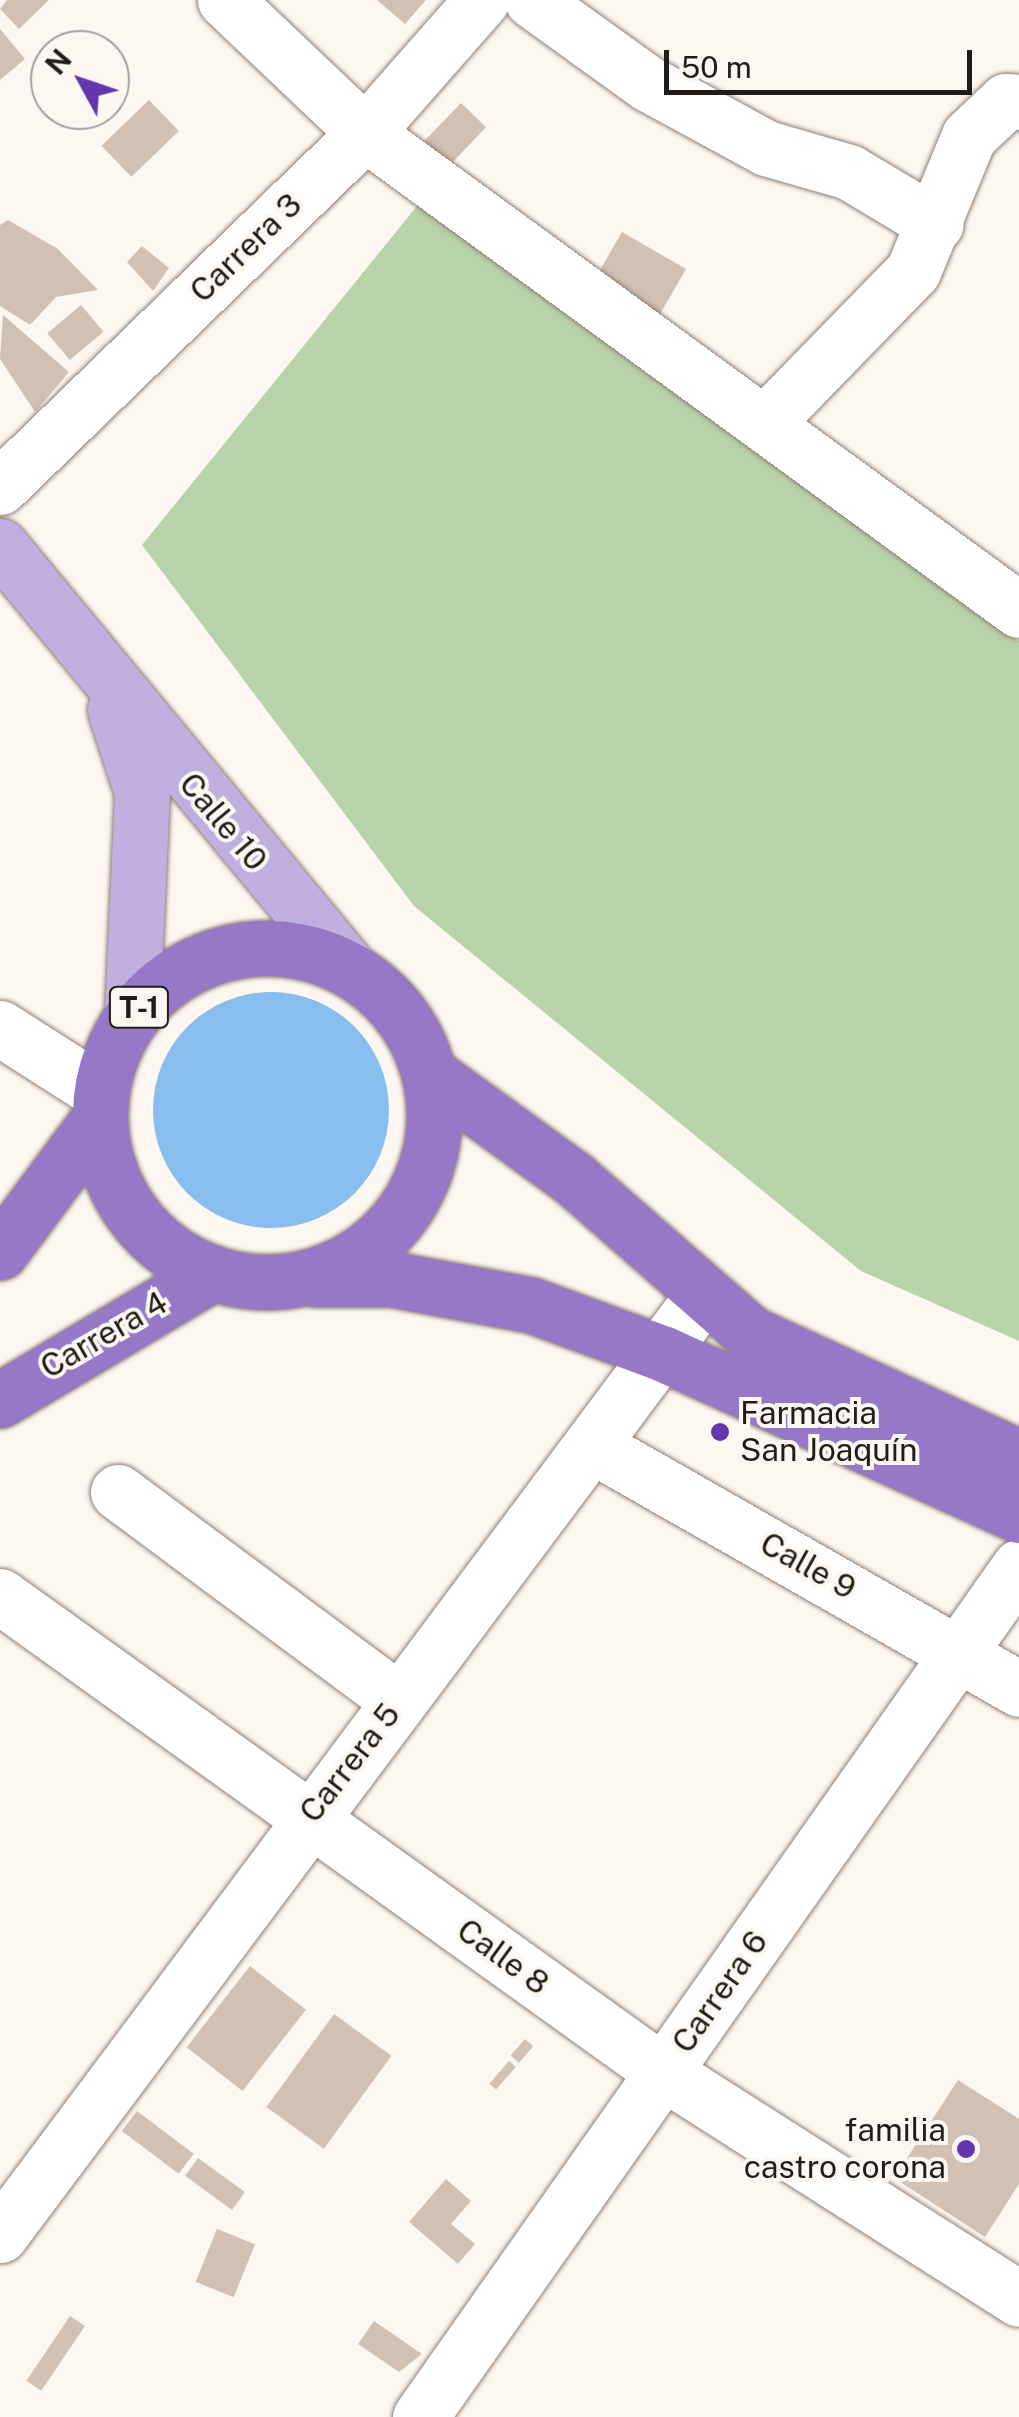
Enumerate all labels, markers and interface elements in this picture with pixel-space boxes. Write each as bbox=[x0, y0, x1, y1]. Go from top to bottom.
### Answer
north arrow bbox=[30, 30, 130, 130]
scale bar bbox=[669, 30, 976, 92]
text: N bbox=[38, 43, 78, 81]
text: 50 m bbox=[681, 49, 752, 85]
street label: Carrera 3 bbox=[182, 186, 310, 310]
street label: Calle 10 bbox=[171, 765, 275, 879]
road number: T-1 bbox=[106, 982, 172, 1032]
street label: Carrera 4 bbox=[34, 1283, 174, 1387]
place label: Farmacia San Joaquín bbox=[740, 1395, 918, 1470]
marker: Farmacia San Joaquín bbox=[709, 1421, 731, 1443]
street label: Calle 9 bbox=[753, 1524, 863, 1608]
street label: Carrera 5 bbox=[292, 1696, 408, 1830]
street label: Calle 8 bbox=[450, 1911, 556, 2003]
street label: Carrera 6 bbox=[664, 1924, 776, 2060]
place label: familia castro corona bbox=[743, 2112, 946, 2187]
marker: familia castro corona bbox=[955, 2138, 977, 2160]

